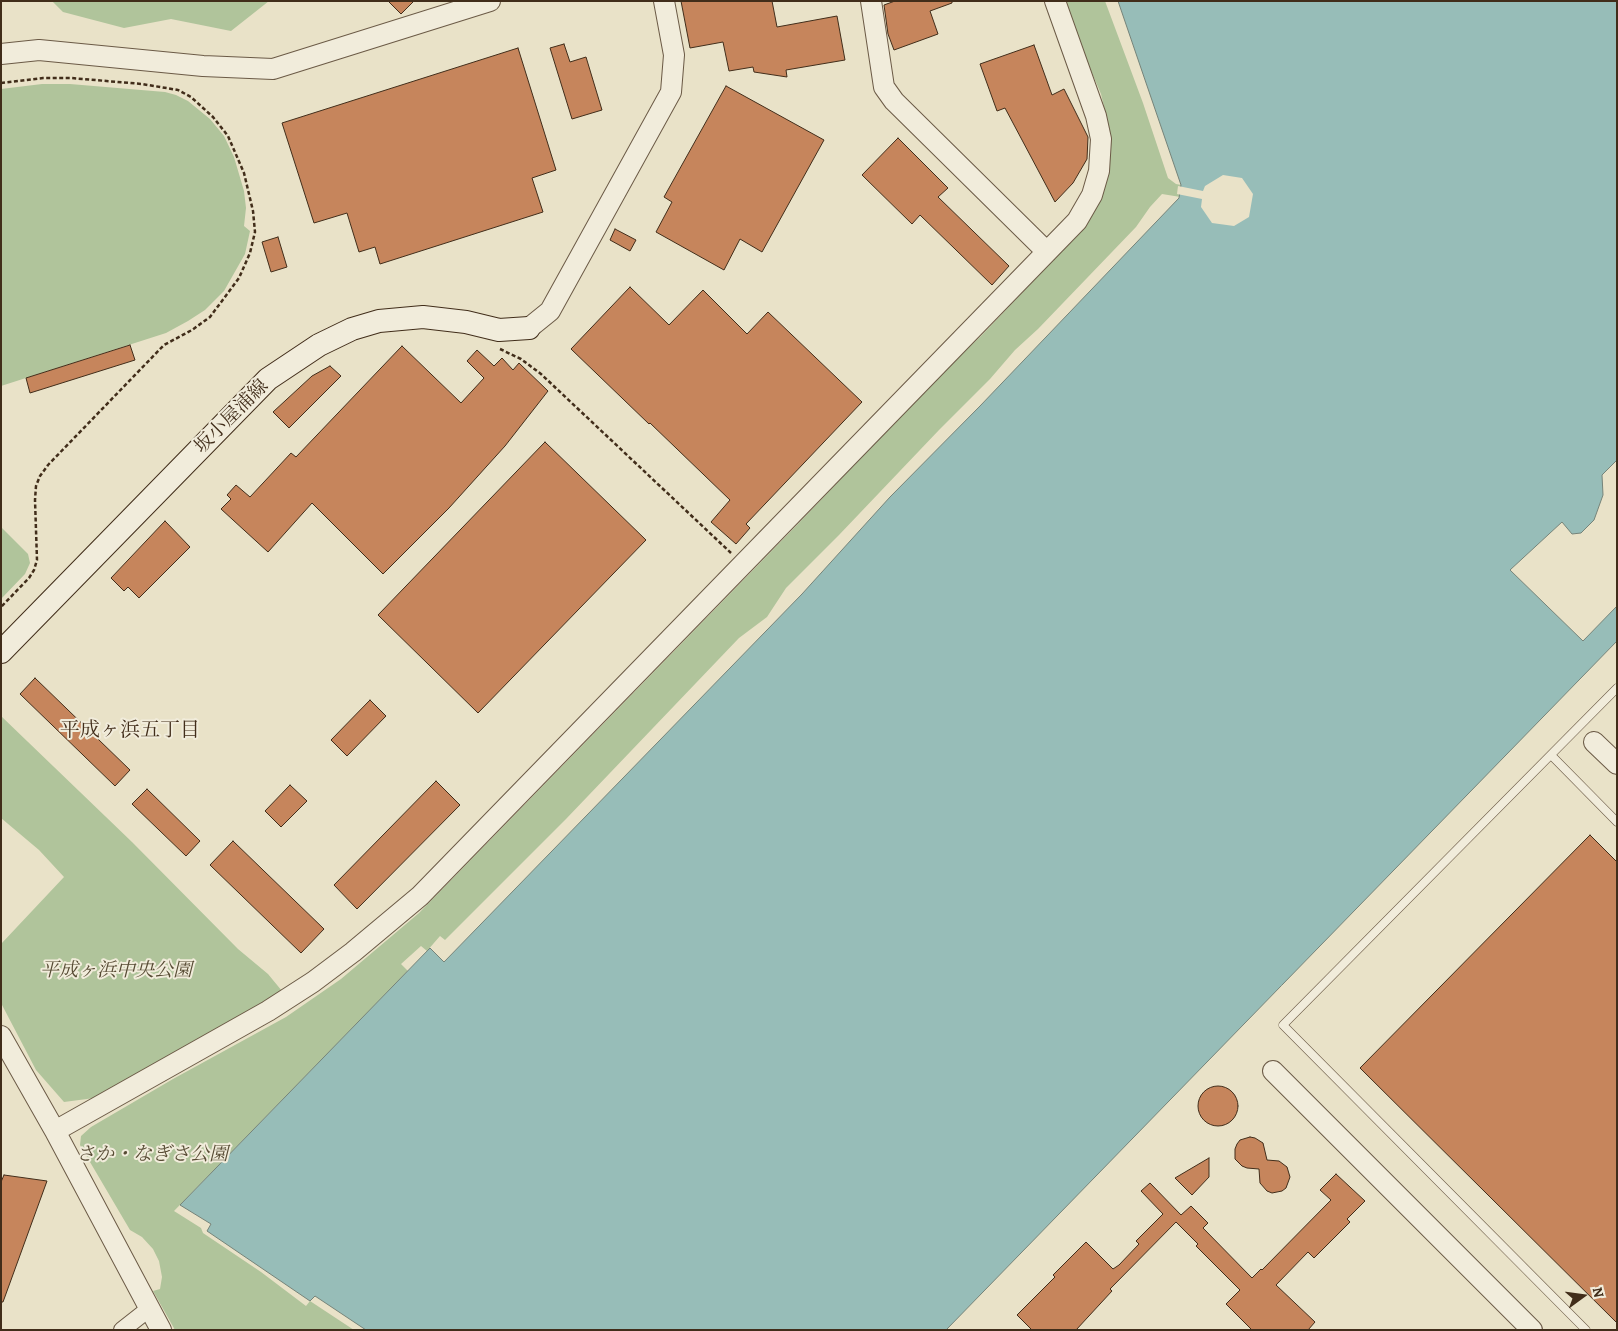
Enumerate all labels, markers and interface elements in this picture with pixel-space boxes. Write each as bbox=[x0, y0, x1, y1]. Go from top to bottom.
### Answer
street label: 坂小屋浦線 bbox=[190, 375, 274, 459]
district label: 平成ヶ浜五丁目 bbox=[60, 719, 200, 743]
park label: 平成ヶ浜中央公園 bbox=[40, 960, 192, 982]
park label: さか・なぎさ公園 bbox=[76, 1144, 228, 1166]
north arrow bbox=[1558, 1271, 1608, 1321]
text: N bbox=[1588, 1285, 1608, 1299]

